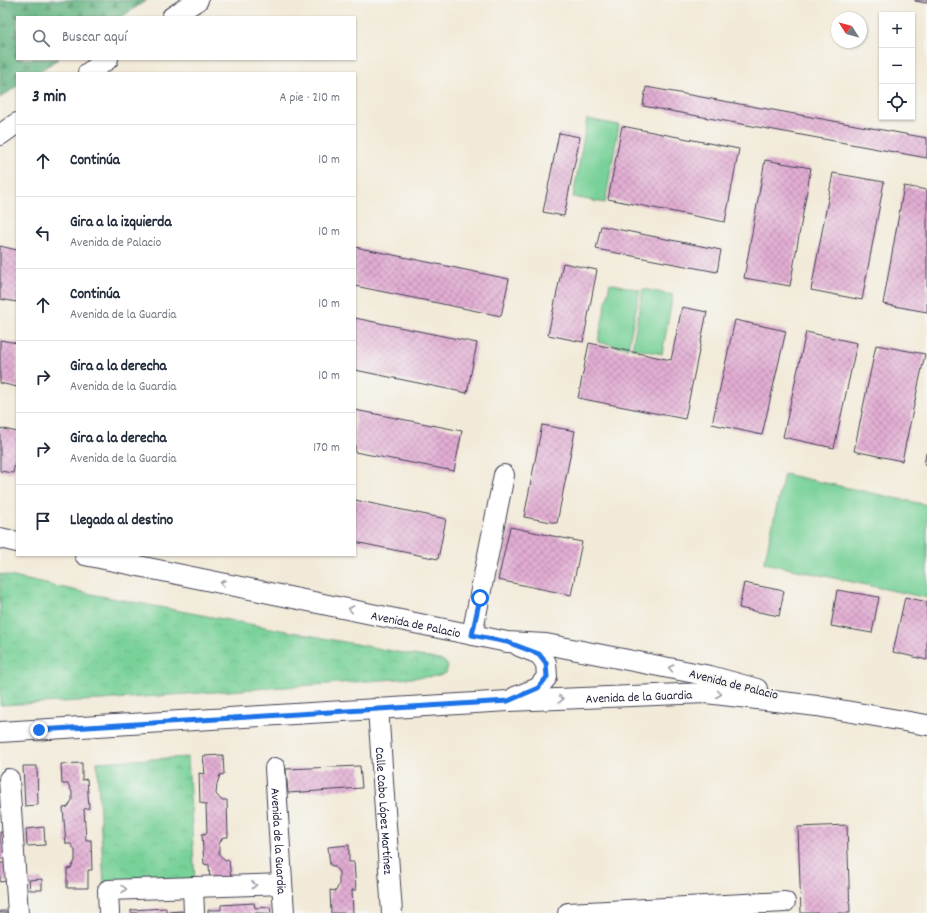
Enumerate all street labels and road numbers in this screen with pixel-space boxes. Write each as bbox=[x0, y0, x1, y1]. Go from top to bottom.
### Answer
street label: Avenida de Palacio bbox=[369, 607, 462, 644]
street label: Avenida de Palacio bbox=[687, 665, 780, 706]
street label: Avenida de la Guardia bbox=[585, 687, 694, 710]
street label: Calle Cabo López Martínez bbox=[369, 747, 396, 875]
street label: Avenida de la Guardia bbox=[264, 787, 290, 896]

